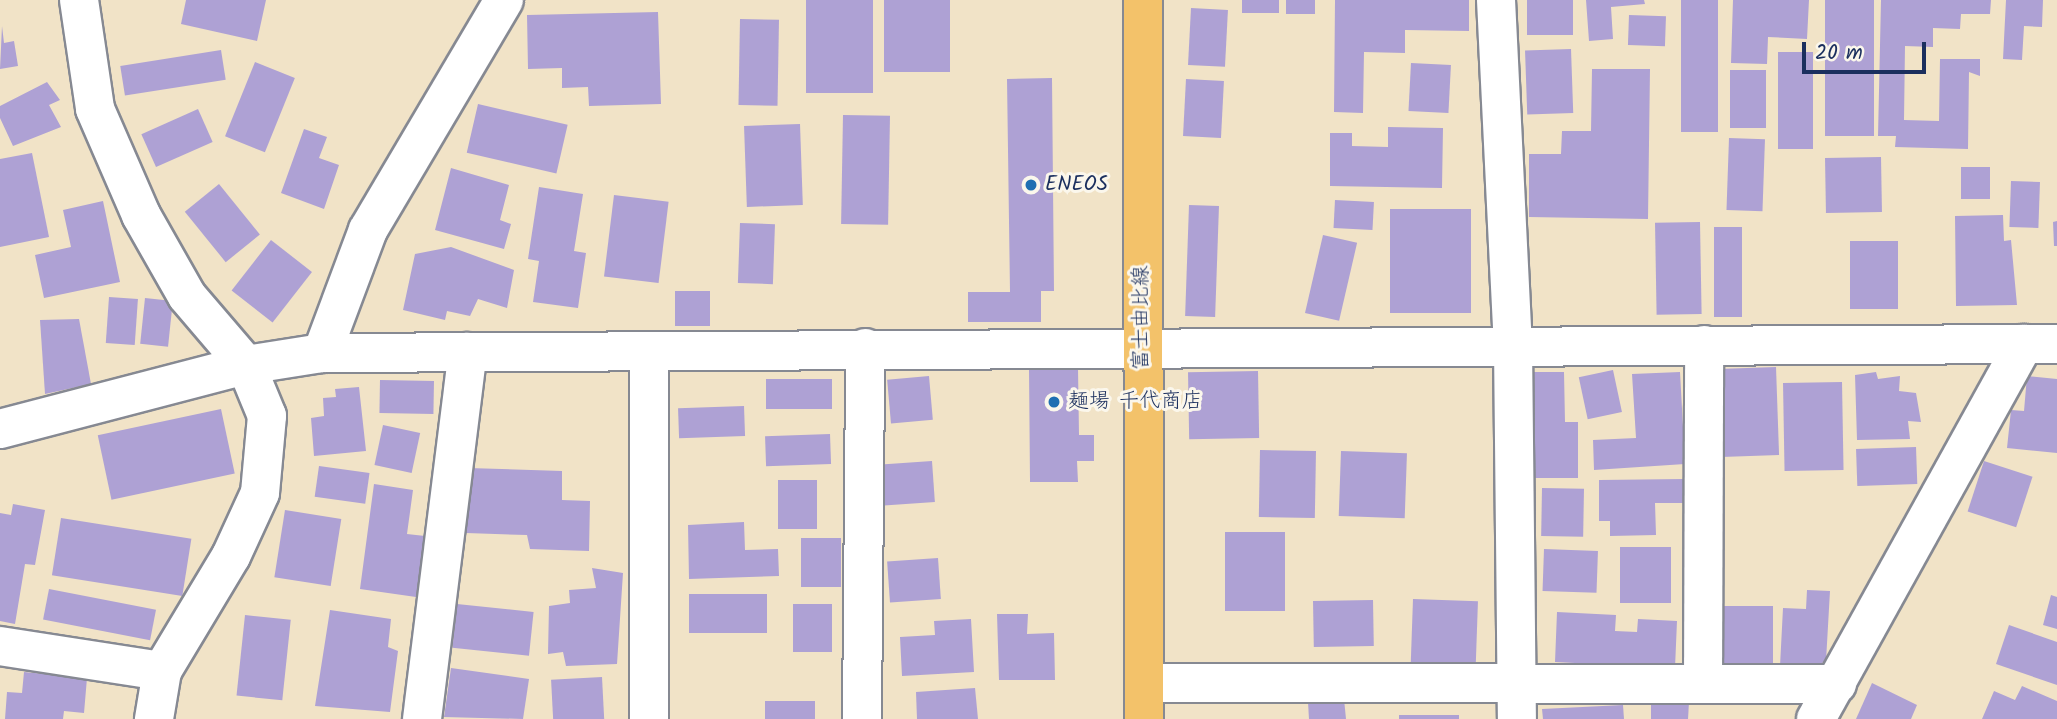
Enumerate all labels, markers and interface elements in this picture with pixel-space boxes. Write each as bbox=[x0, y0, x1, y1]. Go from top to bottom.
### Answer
scale bar bbox=[1805, 28, 1929, 72]
text: 20 m bbox=[1815, 37, 1863, 70]
place label: ENEOS bbox=[1045, 172, 1108, 198]
marker: ENEOS bbox=[1023, 177, 1039, 193]
street label: 富士由比線 bbox=[1129, 266, 1155, 370]
place label: 麺場 千代商店 bbox=[1068, 389, 1202, 415]
marker: 麺場 千代商店 bbox=[1046, 394, 1062, 410]

